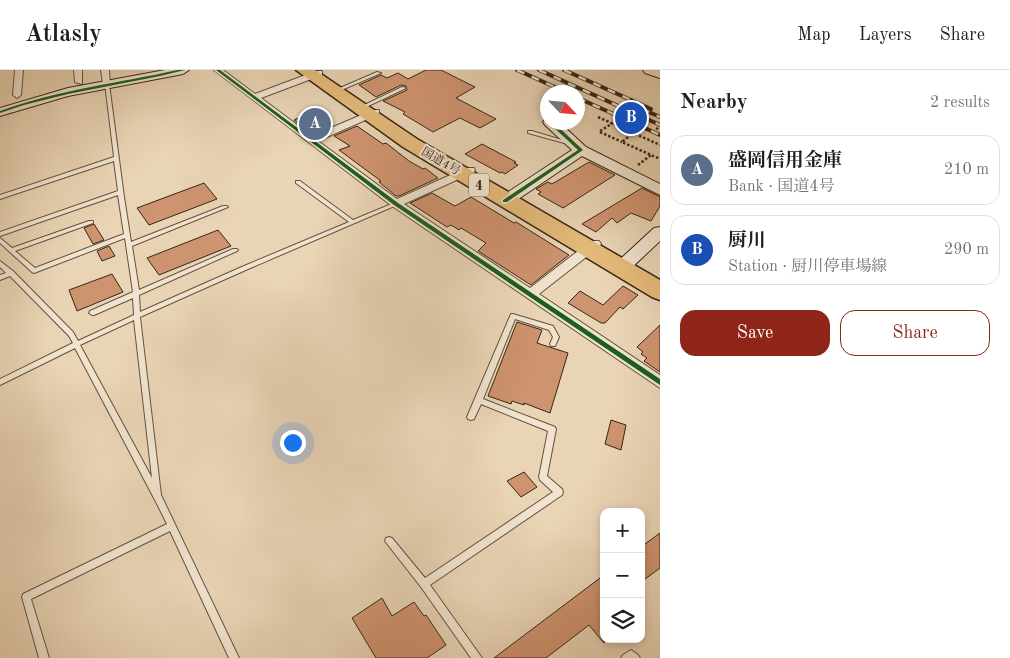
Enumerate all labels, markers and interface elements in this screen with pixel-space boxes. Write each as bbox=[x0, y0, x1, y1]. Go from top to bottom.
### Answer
text: Atlasly bbox=[25, 23, 102, 47]
text: Map bbox=[797, 26, 831, 44]
text: Layers bbox=[859, 26, 911, 44]
text: Share bbox=[939, 26, 985, 44]
north arrow bbox=[540, 85, 585, 130]
text: Nearby bbox=[680, 92, 748, 113]
text: 2 results bbox=[930, 95, 990, 111]
pin: B bbox=[615, 99, 647, 137]
pin: A bbox=[299, 105, 331, 143]
street label: 国道4号 bbox=[419, 144, 463, 178]
text: 盛岡信用金庫 bbox=[728, 152, 842, 171]
text: A bbox=[691, 162, 703, 178]
text: 210 m bbox=[944, 162, 989, 178]
road number: 4 bbox=[469, 174, 489, 196]
text: Bank · 国道4号 bbox=[728, 179, 835, 195]
text: 厨川 bbox=[728, 232, 766, 251]
text: B bbox=[691, 242, 703, 258]
text: 290 m bbox=[944, 242, 989, 258]
text: Station · 厨川停車場線 bbox=[728, 259, 887, 275]
button: Save bbox=[680, 310, 830, 356]
button: Share bbox=[840, 310, 990, 356]
your location bbox=[280, 430, 306, 456]
map controls bbox=[600, 508, 645, 643]
button: + bbox=[600, 508, 645, 553]
button: − bbox=[600, 553, 645, 598]
button: layers bbox=[600, 598, 645, 643]

